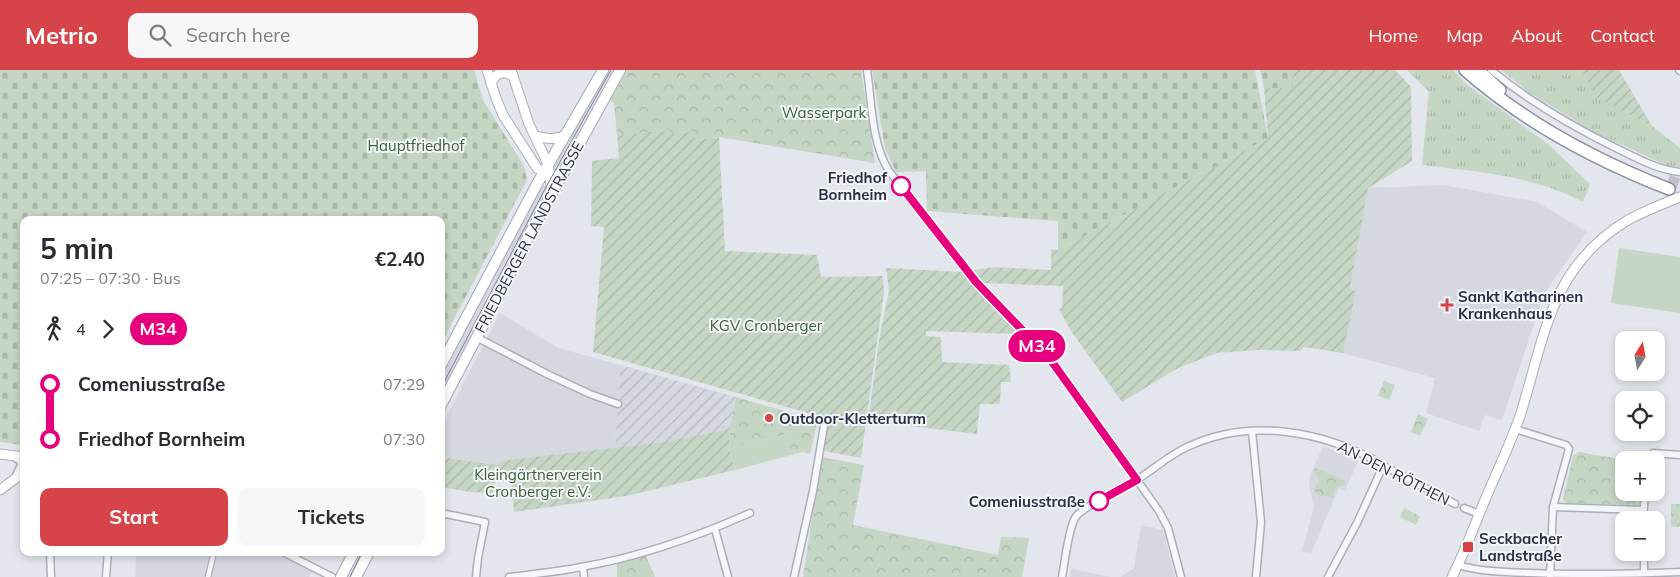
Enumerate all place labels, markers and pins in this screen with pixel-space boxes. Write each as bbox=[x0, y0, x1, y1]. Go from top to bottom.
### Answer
place label: Friedhof Bornheim bbox=[818, 168, 887, 204]
marker: Friedhof Bornheim bbox=[891, 176, 911, 196]
place label: Sankt Katharinen Krankenhaus bbox=[1458, 287, 1583, 323]
marker: Sankt Katharinen Krankenhaus bbox=[1440, 298, 1454, 312]
place label: Outdoor-Kletterturm bbox=[779, 409, 926, 428]
marker: Outdoor-Kletterturm bbox=[763, 412, 775, 424]
marker: Comeniusstraße bbox=[1089, 491, 1109, 511]
place label: Comeniusstraße bbox=[969, 492, 1085, 511]
place label: Seckbacher Landstraße bbox=[1479, 529, 1562, 565]
marker: Seckbacher Landstraße bbox=[1461, 540, 1475, 554]

